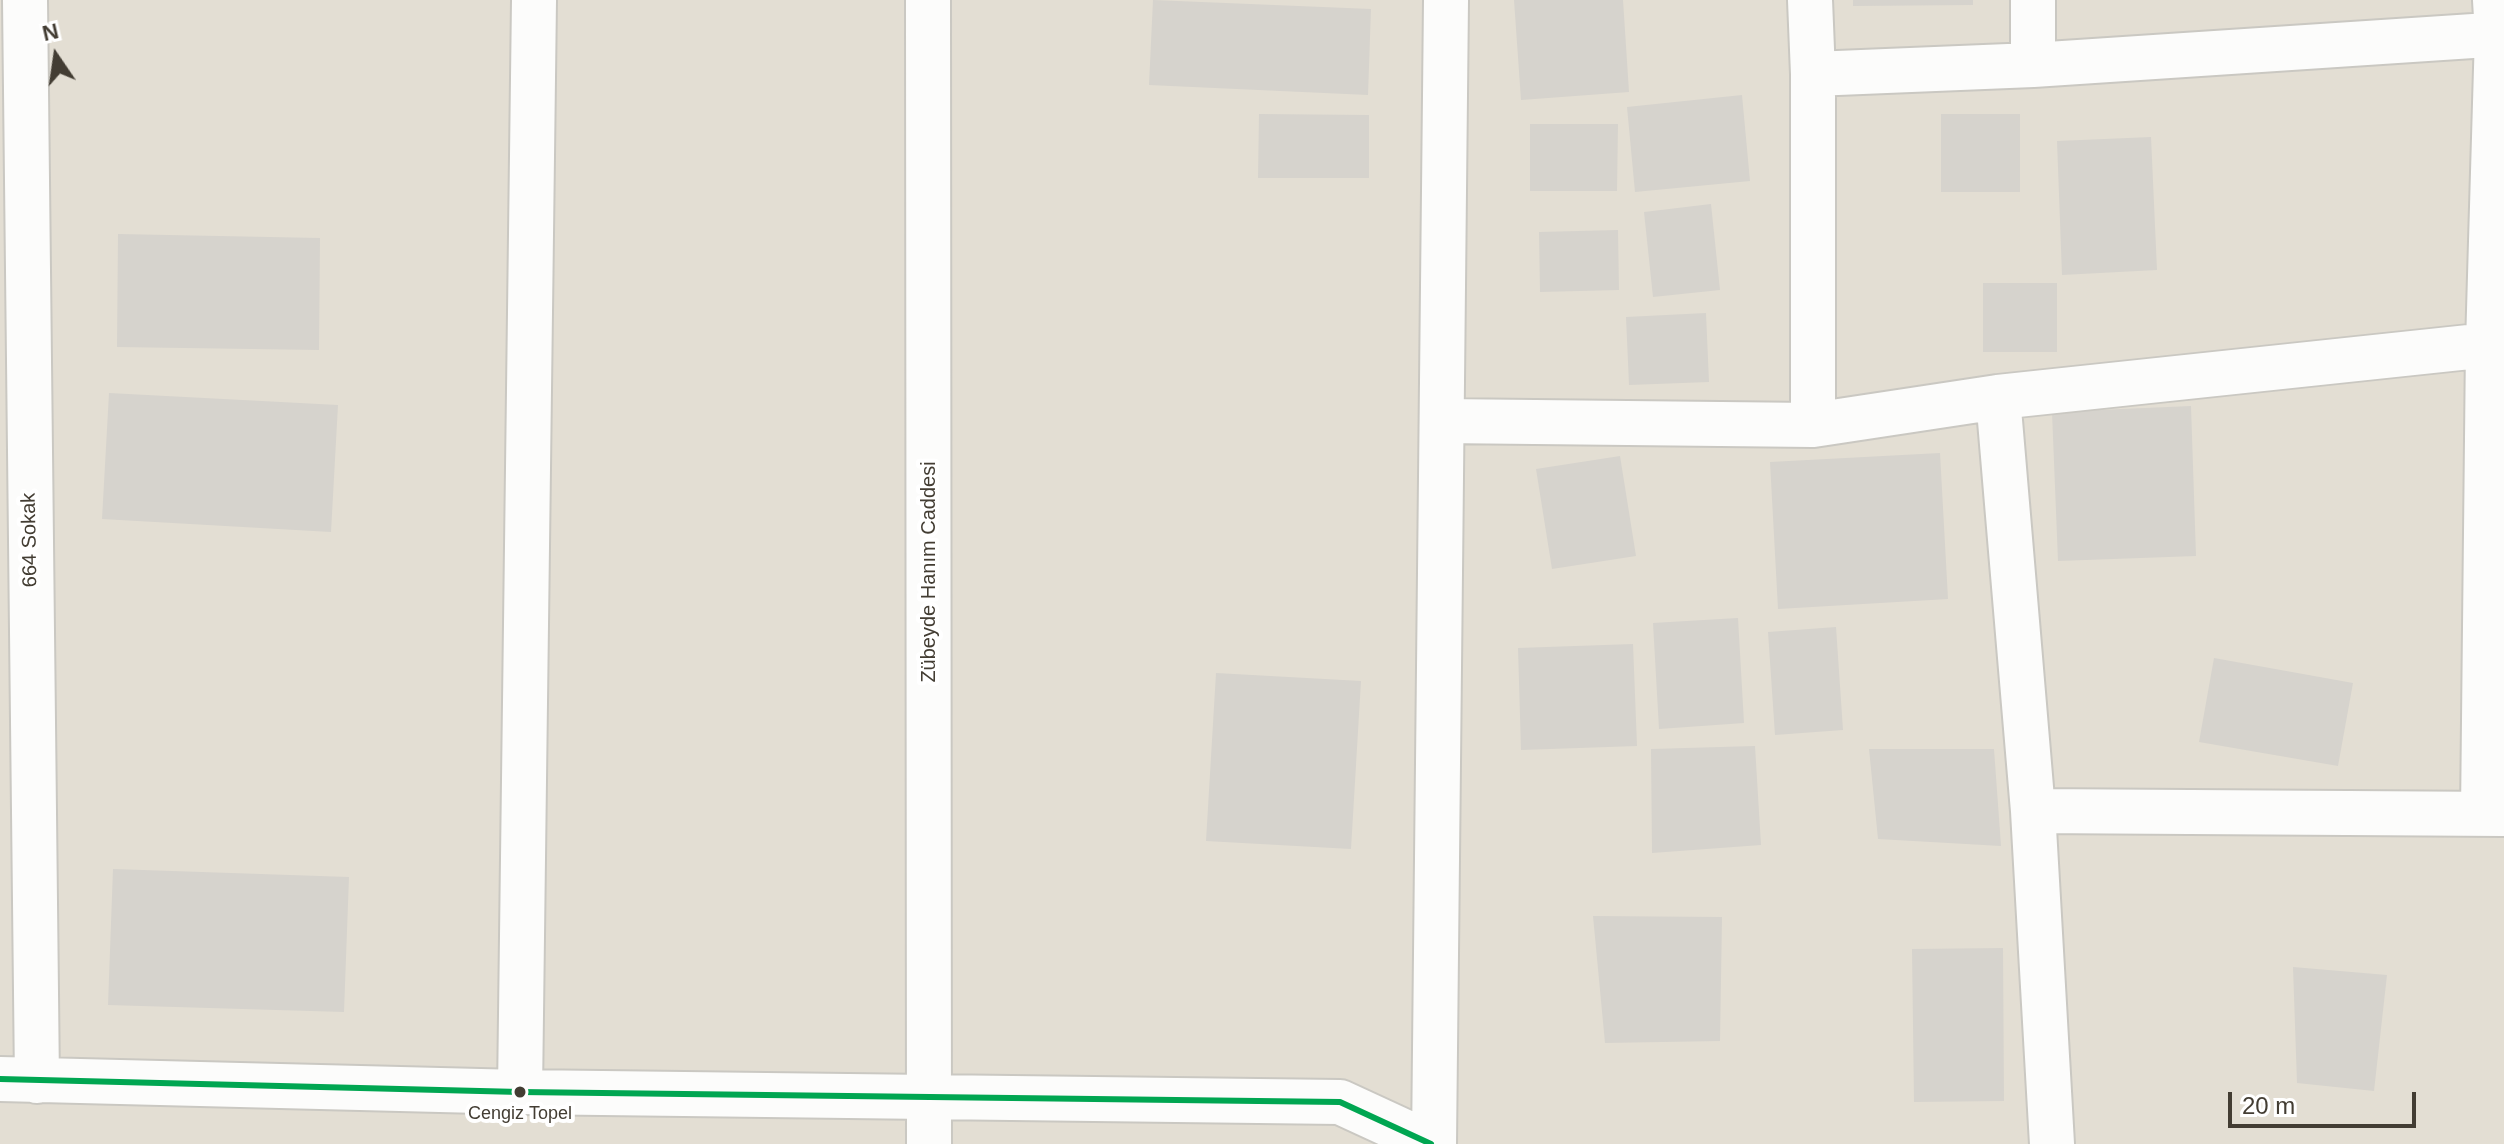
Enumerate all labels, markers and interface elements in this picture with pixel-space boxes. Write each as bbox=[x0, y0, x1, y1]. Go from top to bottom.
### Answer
north arrow bbox=[16, 16, 96, 96]
text: N bbox=[40, 18, 61, 46]
street label: Zübeyde Hanım Caddesi bbox=[917, 461, 941, 683]
street label: 664 Sokak bbox=[17, 493, 43, 587]
scale bar bbox=[2232, 1076, 2420, 1126]
marker: Cengiz Topel bbox=[512, 1084, 528, 1100]
text: 20 m bbox=[2242, 1092, 2295, 1119]
place label: Cengiz Topel bbox=[468, 1103, 572, 1125]

